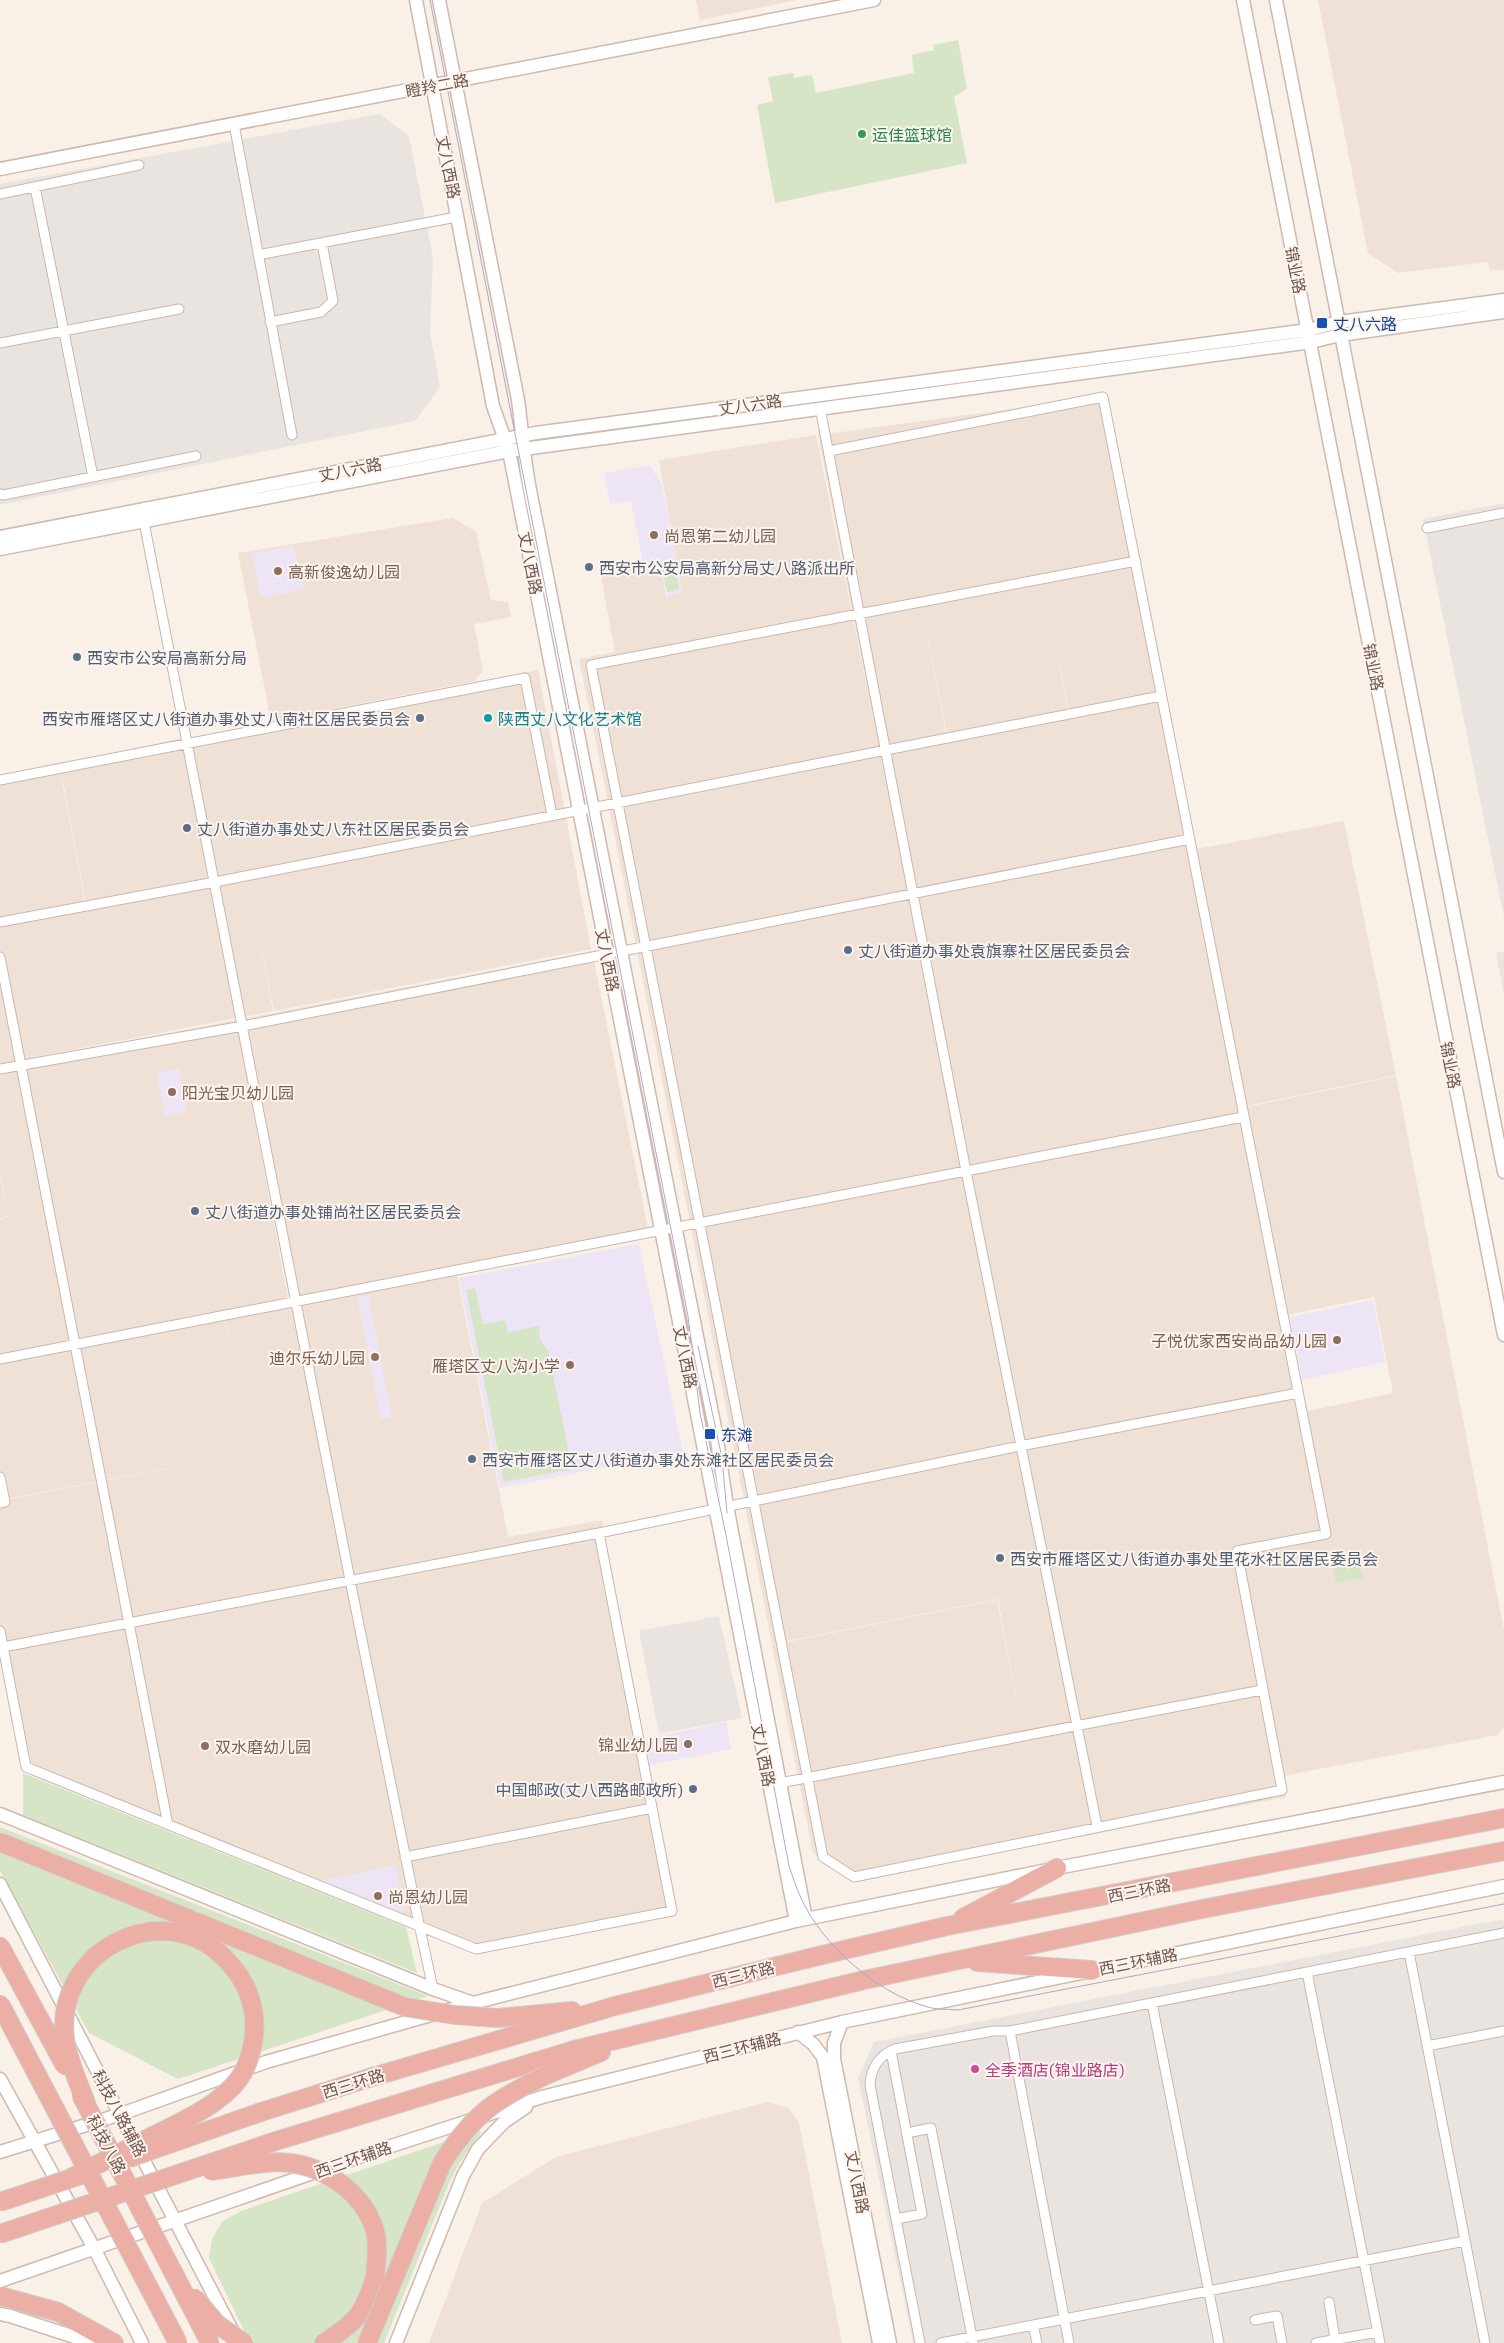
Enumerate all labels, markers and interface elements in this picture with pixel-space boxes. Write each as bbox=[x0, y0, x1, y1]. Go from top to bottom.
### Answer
street label: 瞪羚二路 bbox=[404, 70, 470, 100]
place label: 运佳篮球馆 bbox=[872, 125, 952, 144]
marker: 运佳篮球馆 bbox=[856, 128, 868, 140]
street label: 丈八西路 bbox=[434, 134, 464, 200]
street label: 锦业路 bbox=[1282, 245, 1310, 295]
place label: 丈八六路 bbox=[1333, 314, 1397, 333]
marker: 丈八六路 bbox=[1315, 316, 1329, 330]
street label: 丈八六路 bbox=[717, 390, 783, 418]
street label: 丈八六路 bbox=[317, 454, 383, 484]
place label: 尚恩第二幼儿园 bbox=[664, 526, 776, 545]
marker: 尚恩第二幼儿园 bbox=[648, 529, 660, 541]
street label: 丈八西路 bbox=[516, 530, 546, 596]
place label: 西安市公安局高新分局丈八路派出所 bbox=[599, 558, 855, 577]
marker: 西安市公安局高新分局丈八路派出所 bbox=[583, 561, 595, 573]
place label: 高新俊逸幼儿园 bbox=[288, 562, 400, 581]
marker: 高新俊逸幼儿园 bbox=[272, 565, 284, 577]
street label: 锦业路 bbox=[1360, 642, 1388, 692]
place label: 西安市公安局高新分局 bbox=[87, 648, 247, 667]
marker: 西安市公安局高新分局 bbox=[71, 651, 83, 663]
place label: 西安市雁塔区丈八街道办事处丈八南社区居民委员会 bbox=[42, 709, 410, 728]
place label: 陕西丈八文化艺术馆 bbox=[498, 709, 642, 728]
marker: 西安市雁塔区丈八街道办事处丈八南社区居民委员会 bbox=[414, 712, 426, 724]
marker: 陕西丈八文化艺术馆 bbox=[482, 712, 494, 724]
place label: 丈八街道办事处丈八东社区居民委员会 bbox=[197, 819, 469, 838]
marker: 丈八街道办事处丈八东社区居民委员会 bbox=[181, 822, 193, 834]
street label: 丈八西路 bbox=[593, 927, 623, 993]
place label: 丈八街道办事处袁旗寨社区居民委员会 bbox=[858, 941, 1130, 960]
marker: 丈八街道办事处袁旗寨社区居民委员会 bbox=[842, 944, 854, 956]
street label: 锦业路 bbox=[1437, 1040, 1465, 1090]
place label: 阳光宝贝幼儿园 bbox=[182, 1083, 294, 1102]
marker: 阳光宝贝幼儿园 bbox=[166, 1086, 178, 1098]
place label: 丈八街道办事处铺尚社区居民委员会 bbox=[205, 1202, 461, 1221]
marker: 丈八街道办事处铺尚社区居民委员会 bbox=[189, 1205, 201, 1217]
street label: 丈八西路 bbox=[671, 1324, 701, 1390]
place label: 子悦优家西安尚品幼儿园 bbox=[1151, 1331, 1327, 1350]
marker: 子悦优家西安尚品幼儿园 bbox=[1331, 1334, 1343, 1346]
place label: 迪尔乐幼儿园 bbox=[269, 1348, 365, 1367]
marker: 迪尔乐幼儿园 bbox=[369, 1351, 381, 1363]
place label: 雁塔区丈八沟小学 bbox=[432, 1356, 560, 1375]
marker: 雁塔区丈八沟小学 bbox=[564, 1359, 576, 1371]
place label: 东滩 bbox=[721, 1425, 753, 1444]
marker: 东滩 bbox=[703, 1427, 717, 1441]
place label: 西安市雁塔区丈八街道办事处东滩社区居民委员会 bbox=[482, 1450, 834, 1469]
marker: 西安市雁塔区丈八街道办事处东滩社区居民委员会 bbox=[466, 1453, 478, 1465]
place label: 西安市雁塔区丈八街道办事处里花水社区居民委员会 bbox=[1010, 1549, 1378, 1568]
marker: 西安市雁塔区丈八街道办事处里花水社区居民委员会 bbox=[994, 1552, 1006, 1564]
street label: 丈八西路 bbox=[749, 1722, 779, 1788]
place label: 锦业幼儿园 bbox=[598, 1735, 678, 1754]
place label: 双水磨幼儿园 bbox=[215, 1737, 311, 1756]
marker: 锦业幼儿园 bbox=[682, 1738, 694, 1750]
marker: 双水磨幼儿园 bbox=[199, 1740, 211, 1752]
place label: 中国邮政(丈八西路邮政所) bbox=[496, 1780, 683, 1799]
marker: 中国邮政(丈八西路邮政所) bbox=[687, 1783, 699, 1795]
street label: 西三环路 bbox=[1106, 1875, 1172, 1905]
place label: 尚恩幼儿园 bbox=[388, 1887, 468, 1906]
marker: 尚恩幼儿园 bbox=[372, 1890, 384, 1902]
street label: 西三环辅路 bbox=[1097, 1944, 1179, 1978]
street label: 西三环路 bbox=[710, 1957, 776, 1991]
street label: 西三环辅路 bbox=[701, 2028, 783, 2066]
place label: 全季酒店(锦业路店) bbox=[985, 2060, 1125, 2079]
marker: 全季酒店(锦业路店) bbox=[969, 2063, 981, 2075]
street label: 西三环路 bbox=[320, 2065, 386, 2101]
street label: 科技八路辅路 bbox=[89, 2066, 151, 2160]
street label: 科技八路 bbox=[84, 2111, 130, 2177]
street label: 西三环辅路 bbox=[312, 2137, 394, 2181]
street label: 丈八西路 bbox=[843, 2149, 873, 2215]

